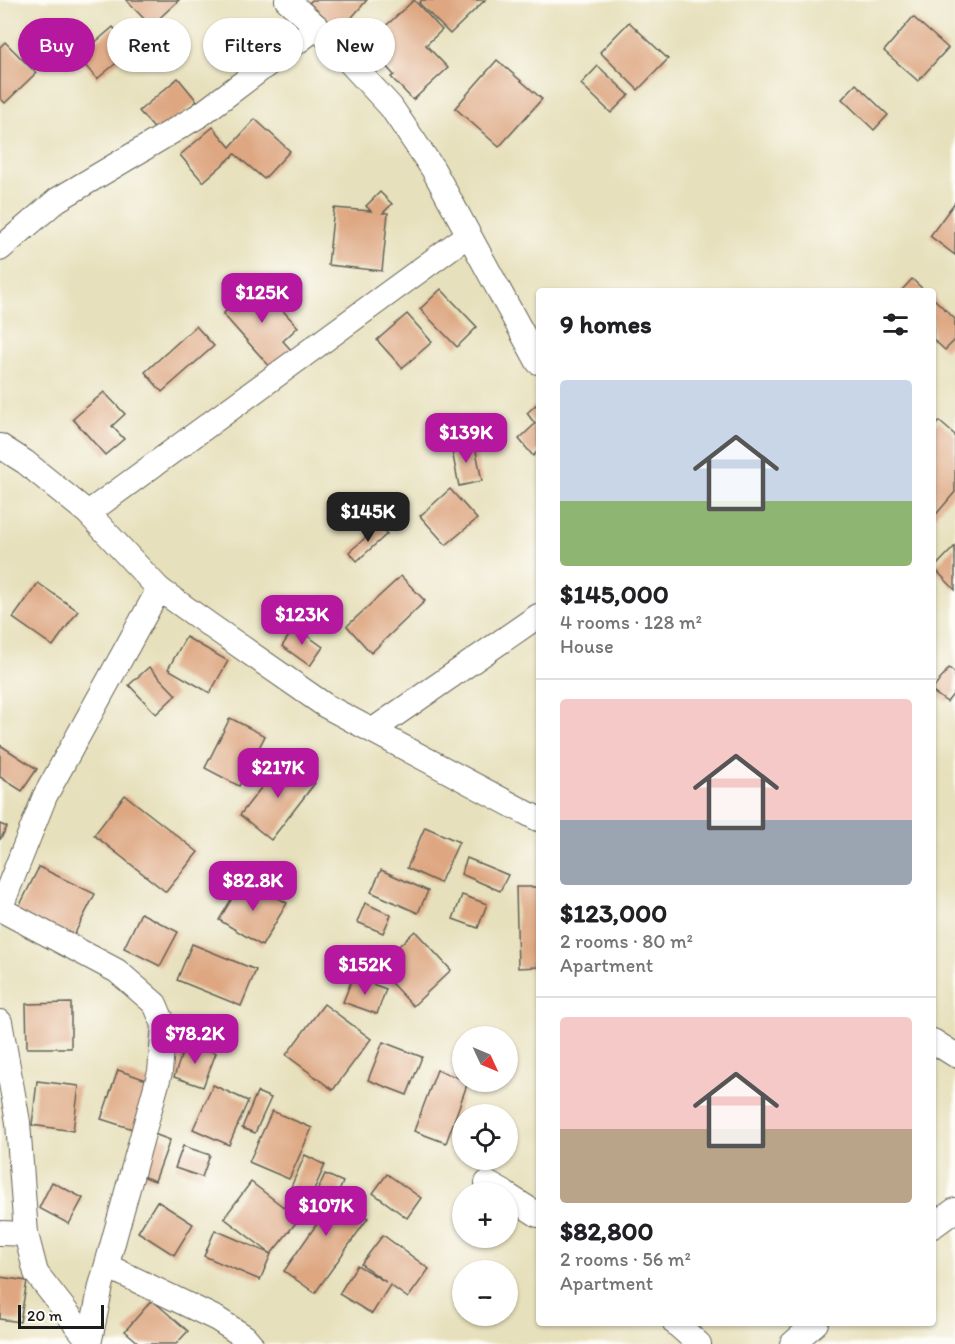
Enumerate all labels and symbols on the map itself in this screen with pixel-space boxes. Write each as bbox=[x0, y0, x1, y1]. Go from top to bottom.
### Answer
pin: $125K bbox=[220, 273, 304, 324]
pin: $139K bbox=[424, 413, 508, 464]
pin: $145K bbox=[326, 492, 410, 543]
pin: $123K bbox=[260, 595, 344, 646]
pin: $217K bbox=[236, 748, 320, 799]
pin: $82.8K bbox=[204, 861, 302, 912]
pin: $152K bbox=[323, 945, 407, 996]
pin: $78.2K bbox=[146, 1014, 244, 1065]
north arrow bbox=[452, 1026, 518, 1092]
pin: $107K bbox=[284, 1186, 368, 1237]
scale bar bbox=[18, 1302, 104, 1330]

